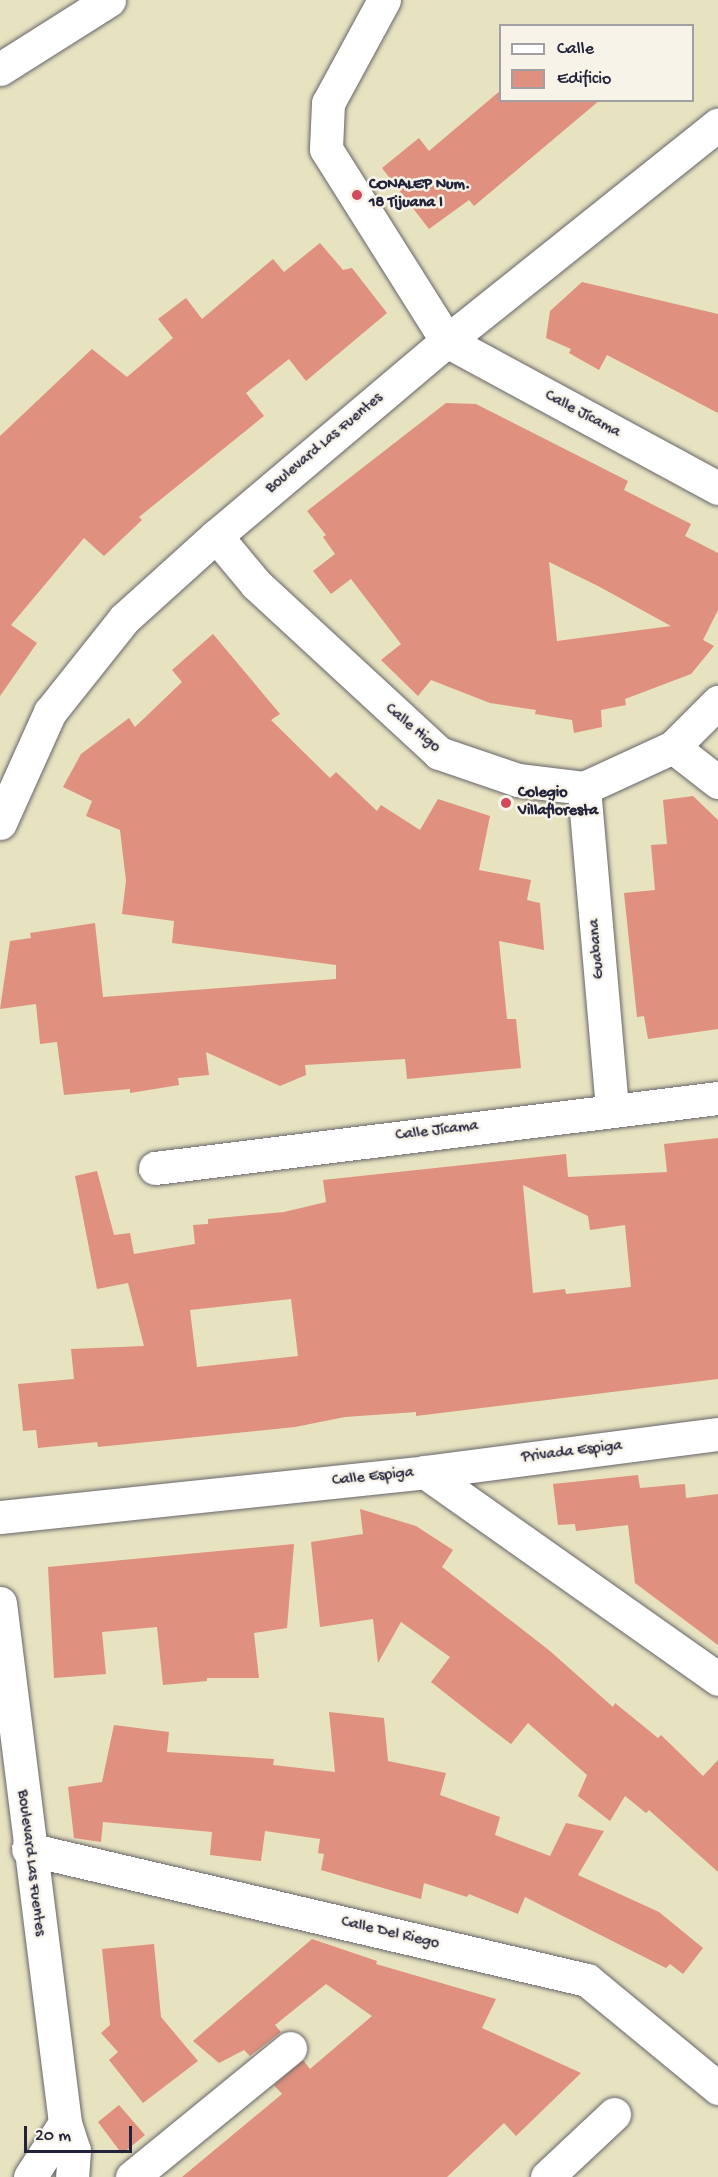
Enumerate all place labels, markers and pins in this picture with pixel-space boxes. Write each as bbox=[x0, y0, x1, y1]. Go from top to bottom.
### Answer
place label: CONALEP Num. 18 Tijuana I bbox=[369, 176, 470, 214]
marker: CONALEP Num. 18 Tijuana I bbox=[350, 188, 364, 202]
place label: Colegio Villafloresta bbox=[518, 784, 598, 822]
marker: Colegio Villafloresta bbox=[499, 796, 513, 810]

